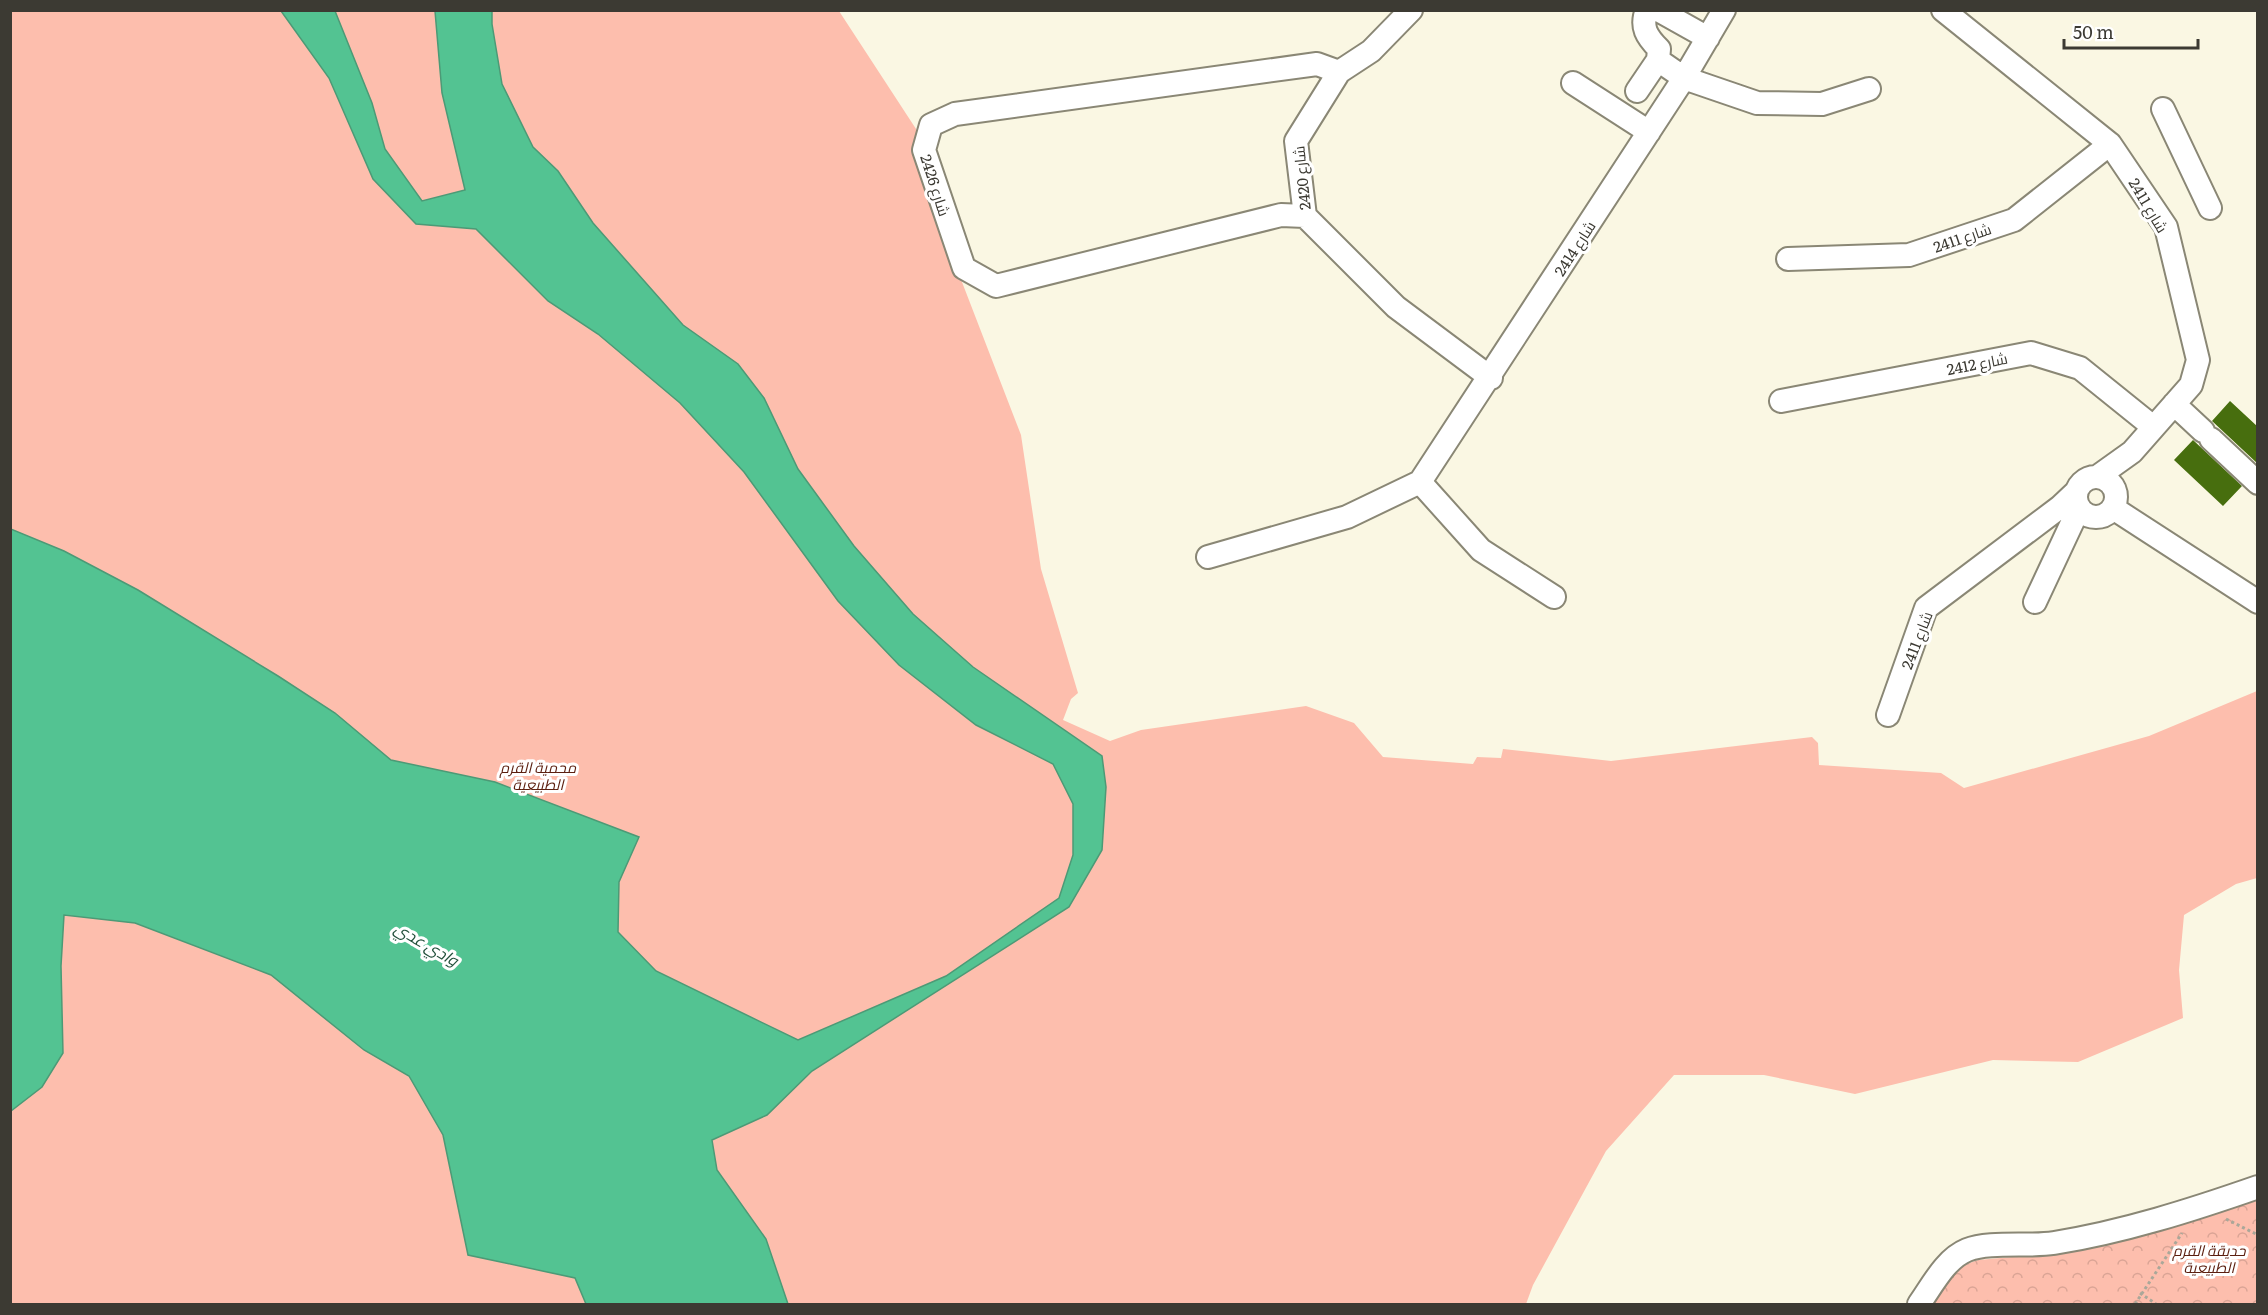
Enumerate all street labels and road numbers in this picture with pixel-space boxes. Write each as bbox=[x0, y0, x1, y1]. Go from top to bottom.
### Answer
street label: 2420 شارع bbox=[1286, 145, 1317, 211]
street label: 2426 شارع bbox=[914, 151, 957, 219]
street label: شارع 2411 bbox=[2123, 173, 2174, 237]
street label: 2414 شارع bbox=[1548, 216, 1601, 281]
street label: 2411 شارع bbox=[1930, 216, 1995, 259]
street label: 2412 شارع bbox=[1945, 346, 2010, 381]
street label: شارع 2411 bbox=[1894, 608, 1938, 673]

